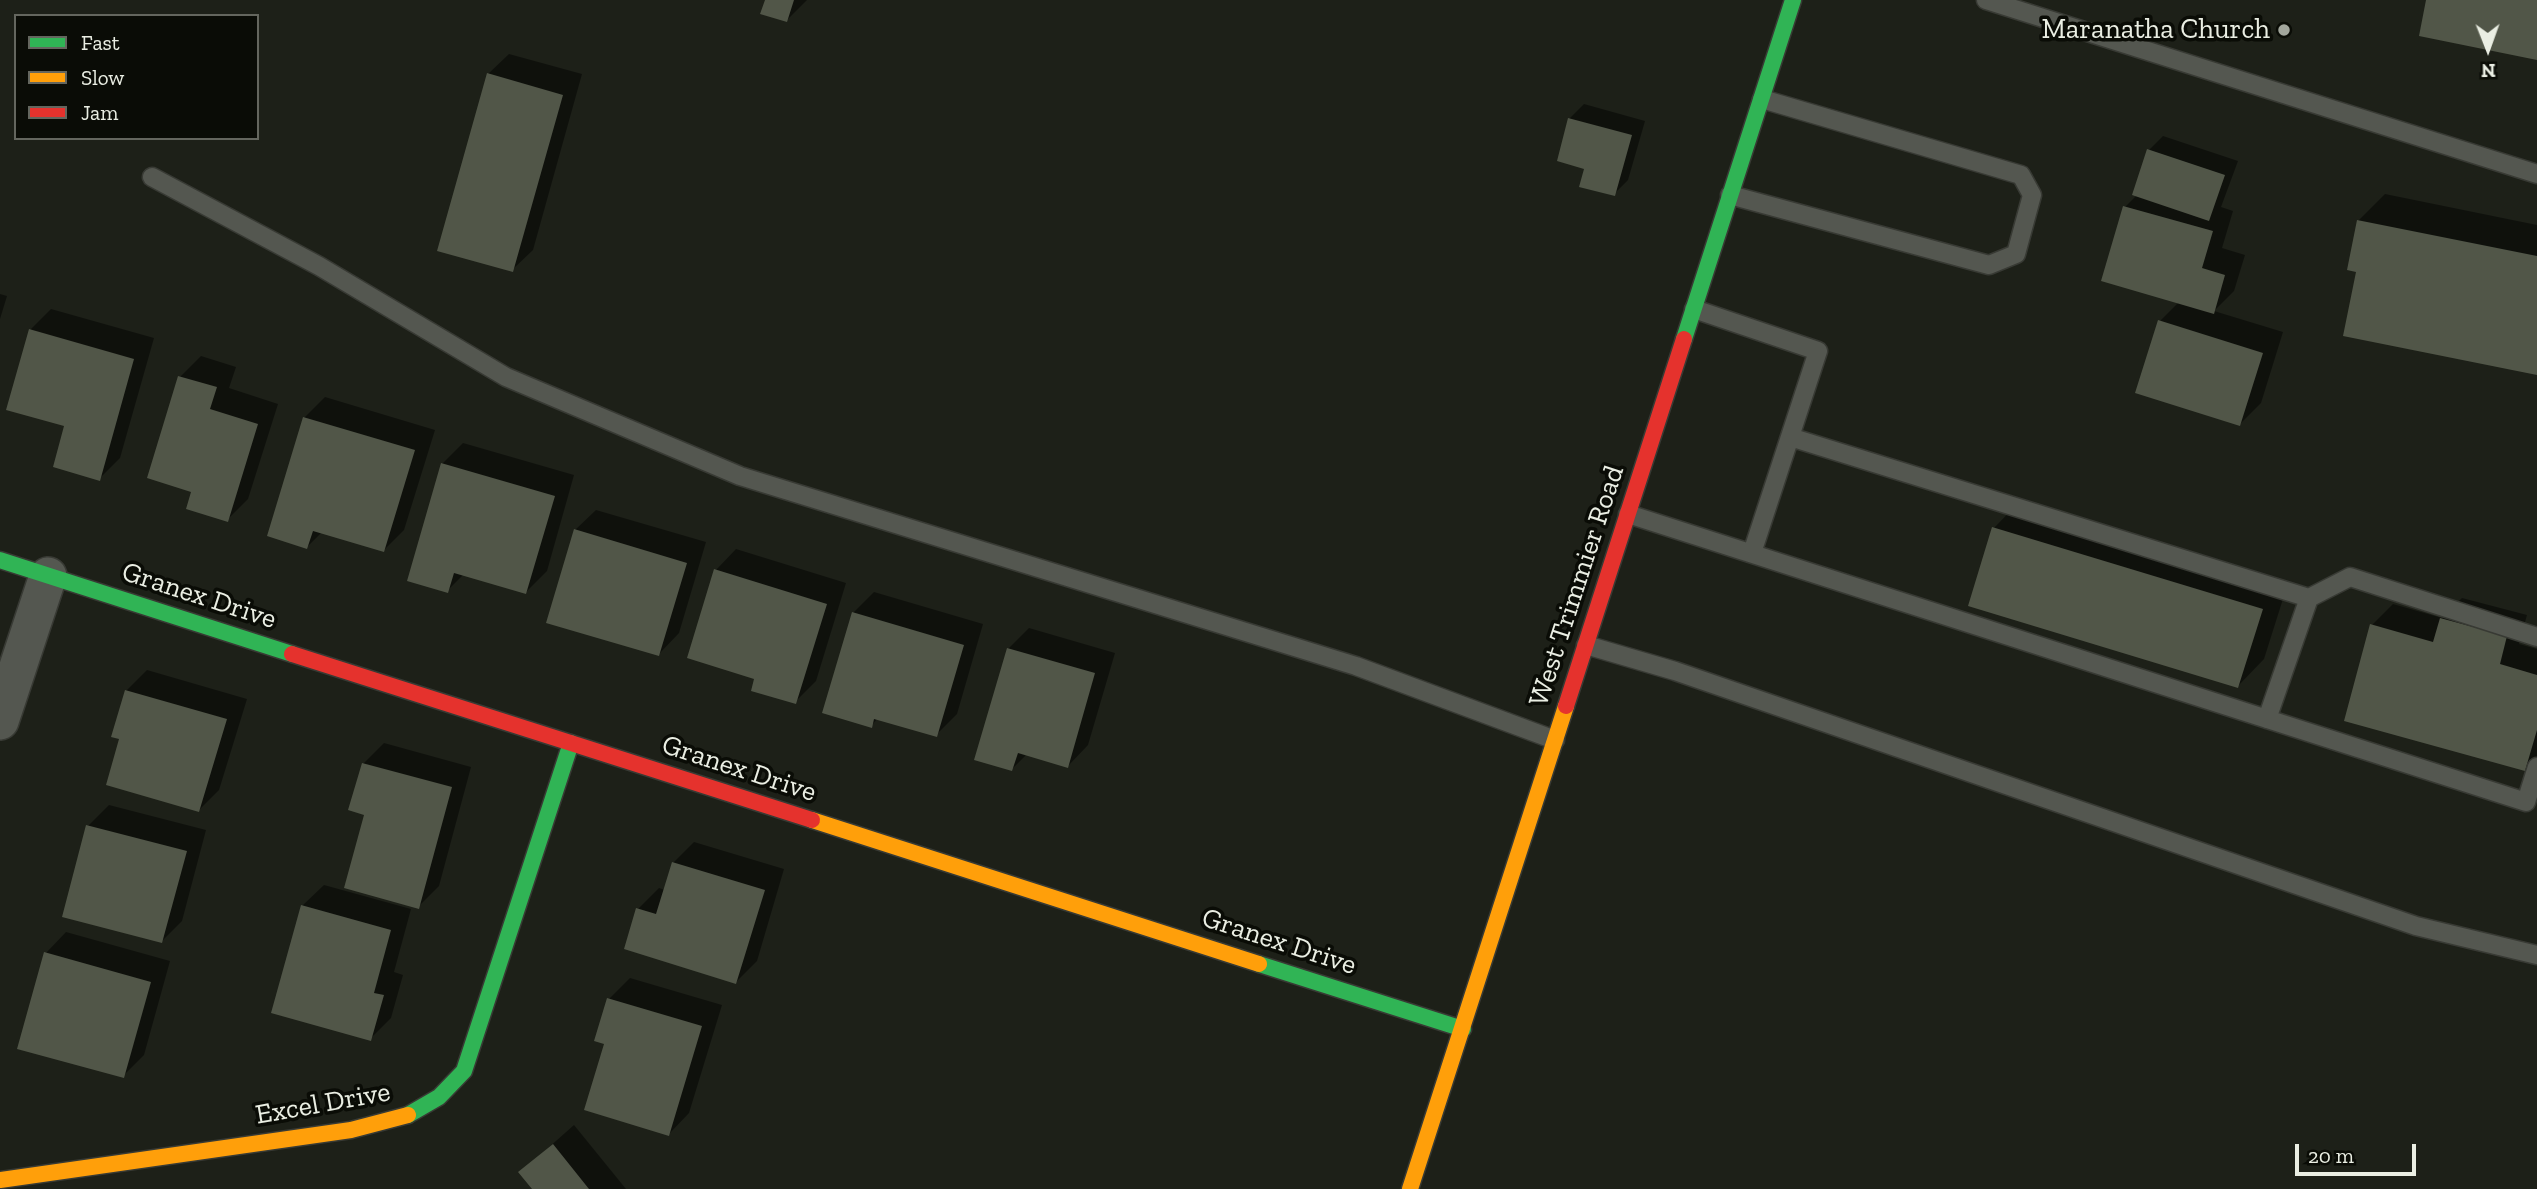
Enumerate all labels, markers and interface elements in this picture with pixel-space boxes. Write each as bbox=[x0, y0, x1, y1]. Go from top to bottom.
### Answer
place label: Maranatha Church bbox=[2041, 13, 2270, 47]
legend bbox=[14, 14, 259, 140]
north arrow bbox=[2453, 14, 2523, 84]
marker: Maranatha Church bbox=[2276, 22, 2292, 38]
text: Fast bbox=[81, 30, 120, 55]
text: N bbox=[2481, 59, 2496, 82]
text: Slow bbox=[81, 65, 124, 90]
text: Jam bbox=[81, 100, 118, 125]
street label: West Trimmier Road bbox=[1522, 461, 1632, 711]
street label: Granex Drive bbox=[118, 555, 280, 637]
street label: Granex Drive bbox=[658, 728, 820, 810]
street label: Granex Drive bbox=[1198, 901, 1360, 983]
street label: Excel Drive bbox=[253, 1076, 393, 1132]
scale bar bbox=[2299, 1130, 2420, 1174]
text: 20 m bbox=[2308, 1143, 2354, 1168]

